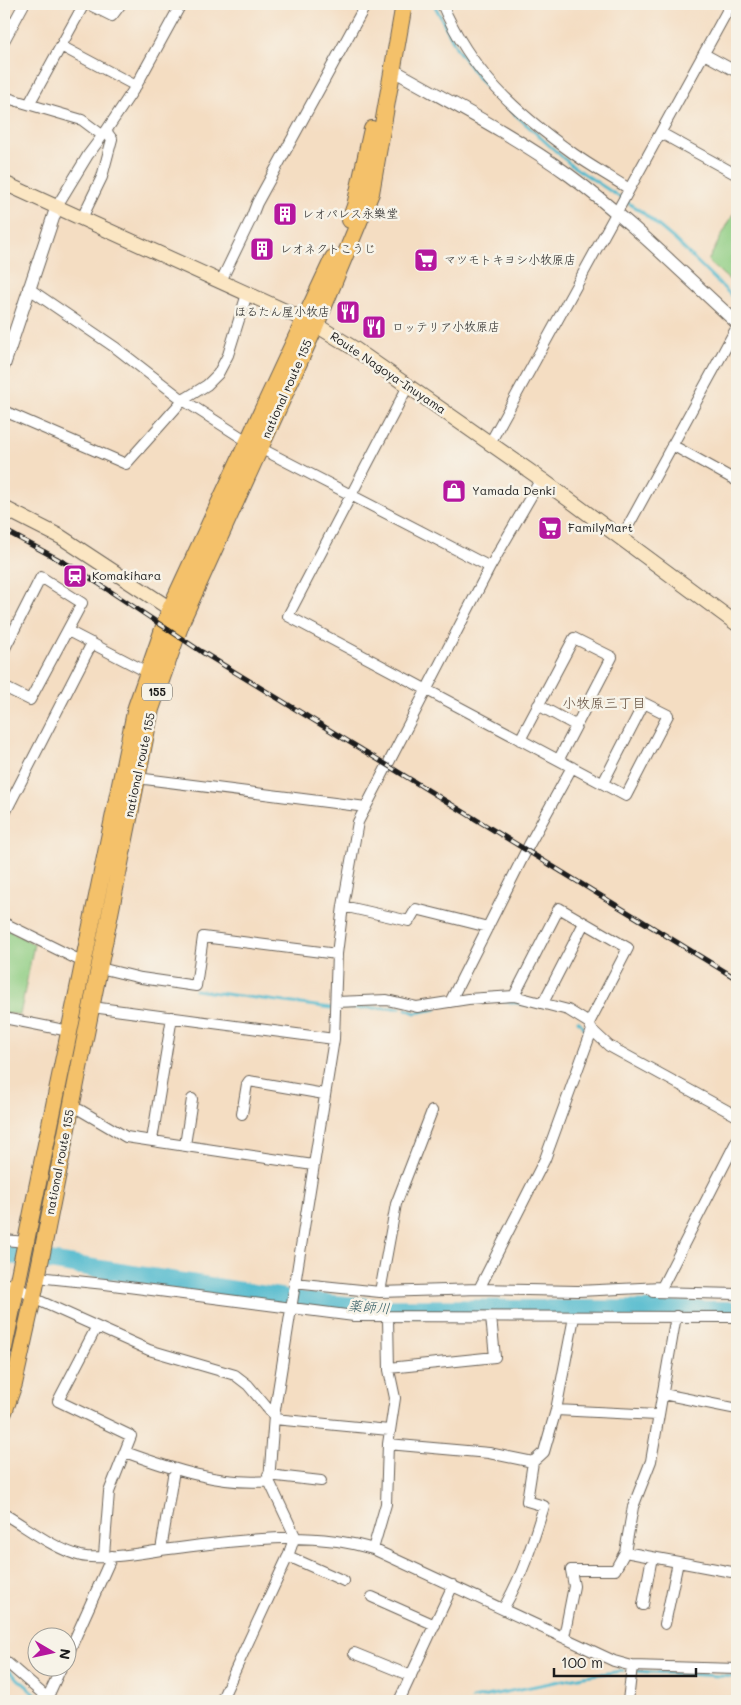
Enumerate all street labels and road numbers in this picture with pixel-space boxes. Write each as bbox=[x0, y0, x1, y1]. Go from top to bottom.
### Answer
street label: Route Nagoya-Inuyama bbox=[328, 327, 450, 417]
street label: national route 155 bbox=[257, 337, 315, 441]
road number: 155 bbox=[142, 684, 172, 700]
street label: national route 155 bbox=[120, 711, 158, 819]
street label: national route 155 bbox=[41, 1108, 77, 1216]

